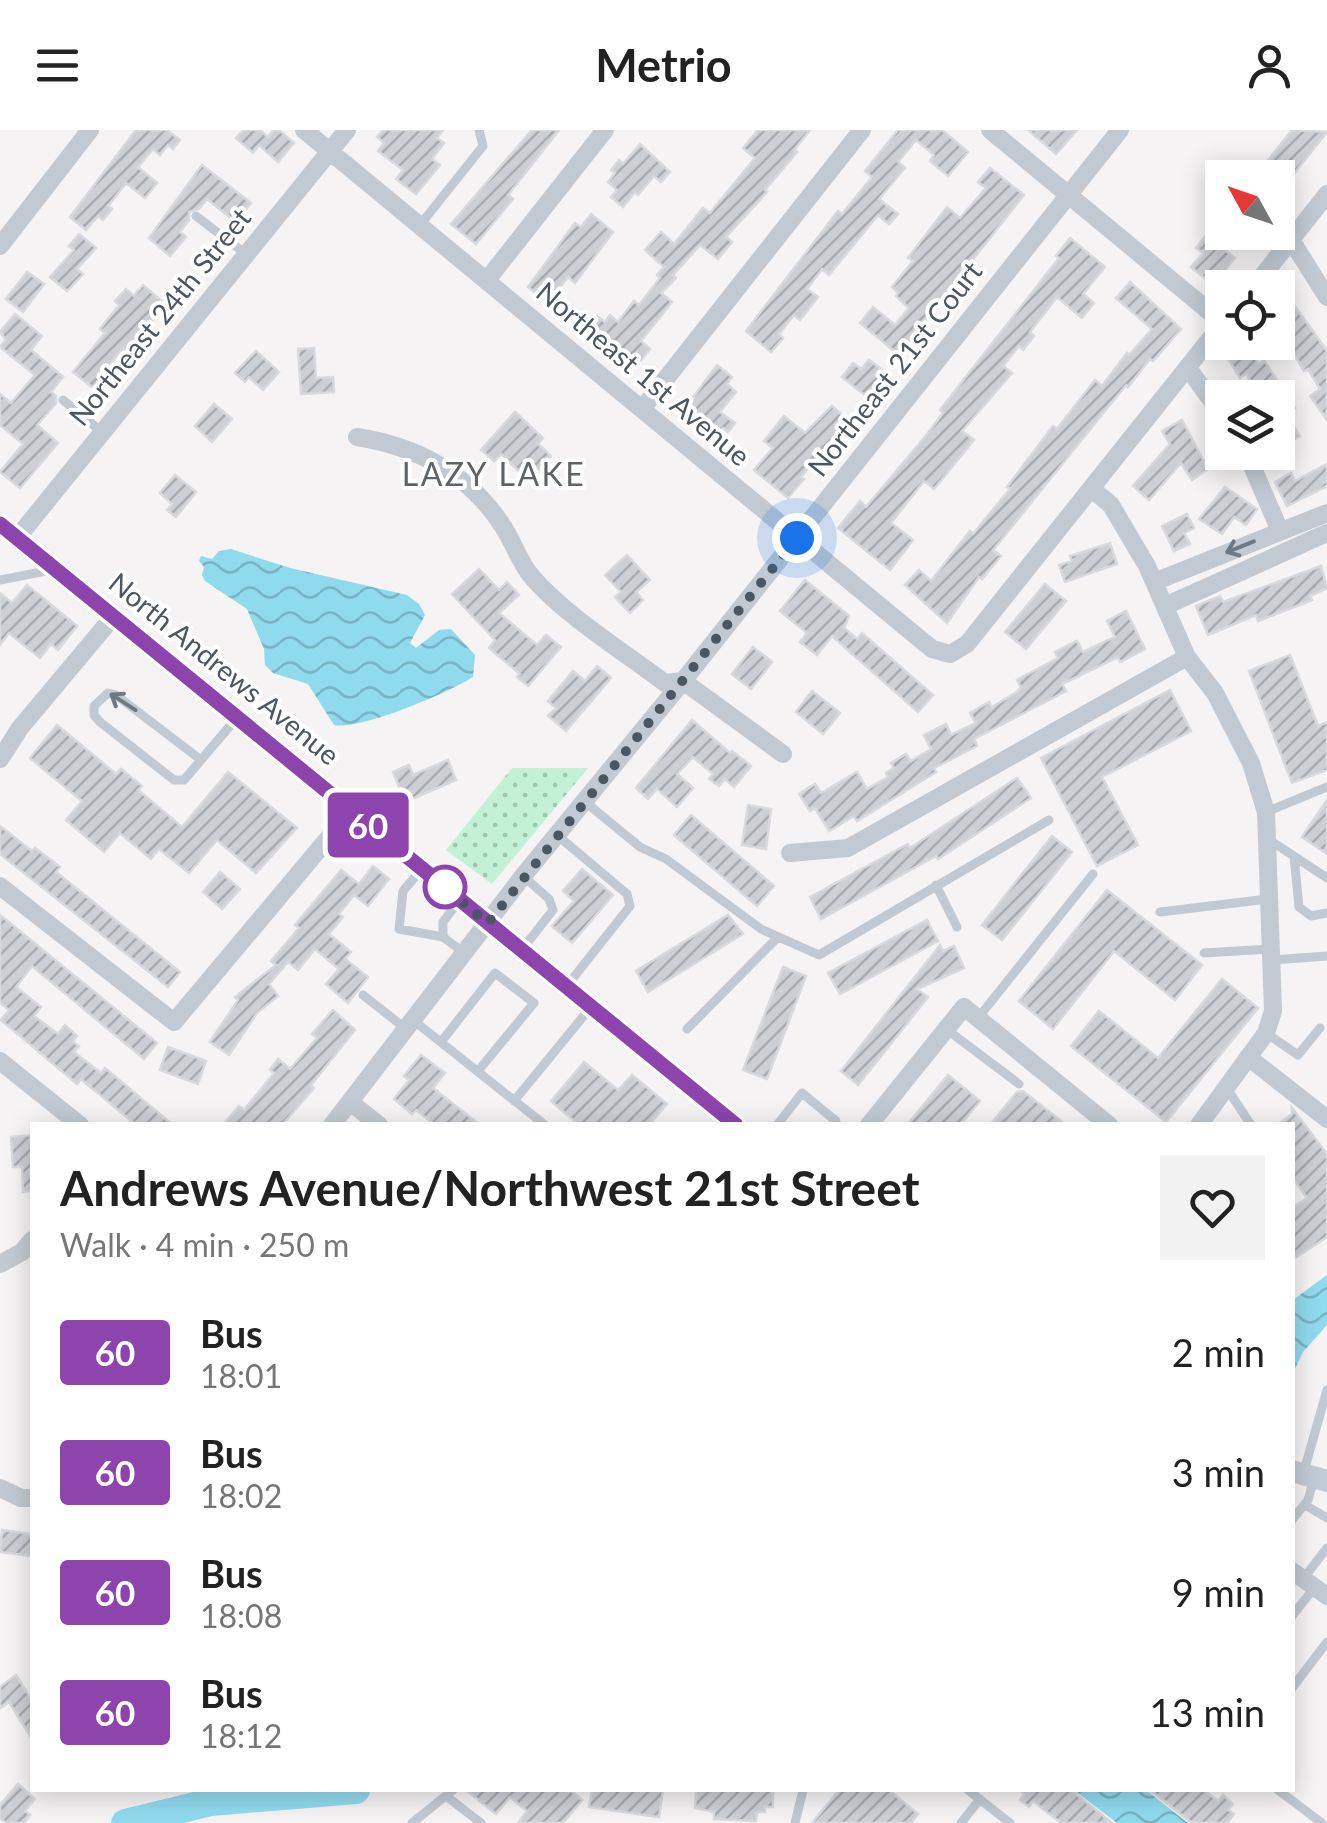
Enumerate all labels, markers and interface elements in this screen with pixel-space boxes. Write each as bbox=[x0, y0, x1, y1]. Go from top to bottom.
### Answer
icon: menu bbox=[30, 38, 85, 93]
text: Metrio bbox=[595, 38, 732, 92]
icon: person bbox=[1242, 38, 1297, 93]
north arrow bbox=[1205, 160, 1295, 250]
map controls bbox=[1205, 160, 1295, 470]
street label: Northeast 24th Street bbox=[61, 201, 257, 432]
street label: Northeast 21st Court bbox=[800, 254, 988, 482]
button: locate bbox=[1205, 270, 1295, 360]
street label: Northeast 1st Avenue bbox=[530, 274, 757, 472]
button: layers bbox=[1205, 380, 1295, 470]
district label: LAZY LAKE bbox=[402, 454, 586, 493]
your location bbox=[772, 513, 822, 563]
one-way arrow bbox=[1226, 540, 1256, 558]
street label: North Andrews Avenue bbox=[103, 565, 347, 772]
one-way arrow bbox=[109, 692, 137, 712]
line badge: 60 bbox=[323, 792, 413, 858]
text: 60 bbox=[348, 804, 388, 846]
unlabelled marker bbox=[424, 866, 466, 908]
button: heart bbox=[1160, 1155, 1265, 1260]
text: Andrews Avenue/Northwest 21st Street bbox=[60, 1159, 920, 1216]
text: Walk · 4 min · 250 m bbox=[60, 1225, 349, 1264]
text: Bus bbox=[200, 1310, 263, 1356]
text: 2 min bbox=[1172, 1329, 1265, 1375]
text: 60 bbox=[95, 1331, 135, 1373]
text: 18:01 bbox=[200, 1356, 282, 1395]
text: Bus bbox=[200, 1430, 263, 1476]
text: 3 min bbox=[1172, 1449, 1265, 1495]
text: 60 bbox=[95, 1451, 135, 1493]
text: 18:02 bbox=[200, 1476, 282, 1515]
text: Bus bbox=[200, 1550, 263, 1596]
text: 9 min bbox=[1172, 1569, 1265, 1615]
text: 60 bbox=[95, 1571, 135, 1613]
text: 18:08 bbox=[200, 1596, 282, 1635]
text: Bus bbox=[200, 1670, 263, 1716]
text: 13 min bbox=[1150, 1689, 1265, 1735]
text: 60 bbox=[95, 1691, 135, 1733]
text: 18:12 bbox=[200, 1716, 282, 1755]

